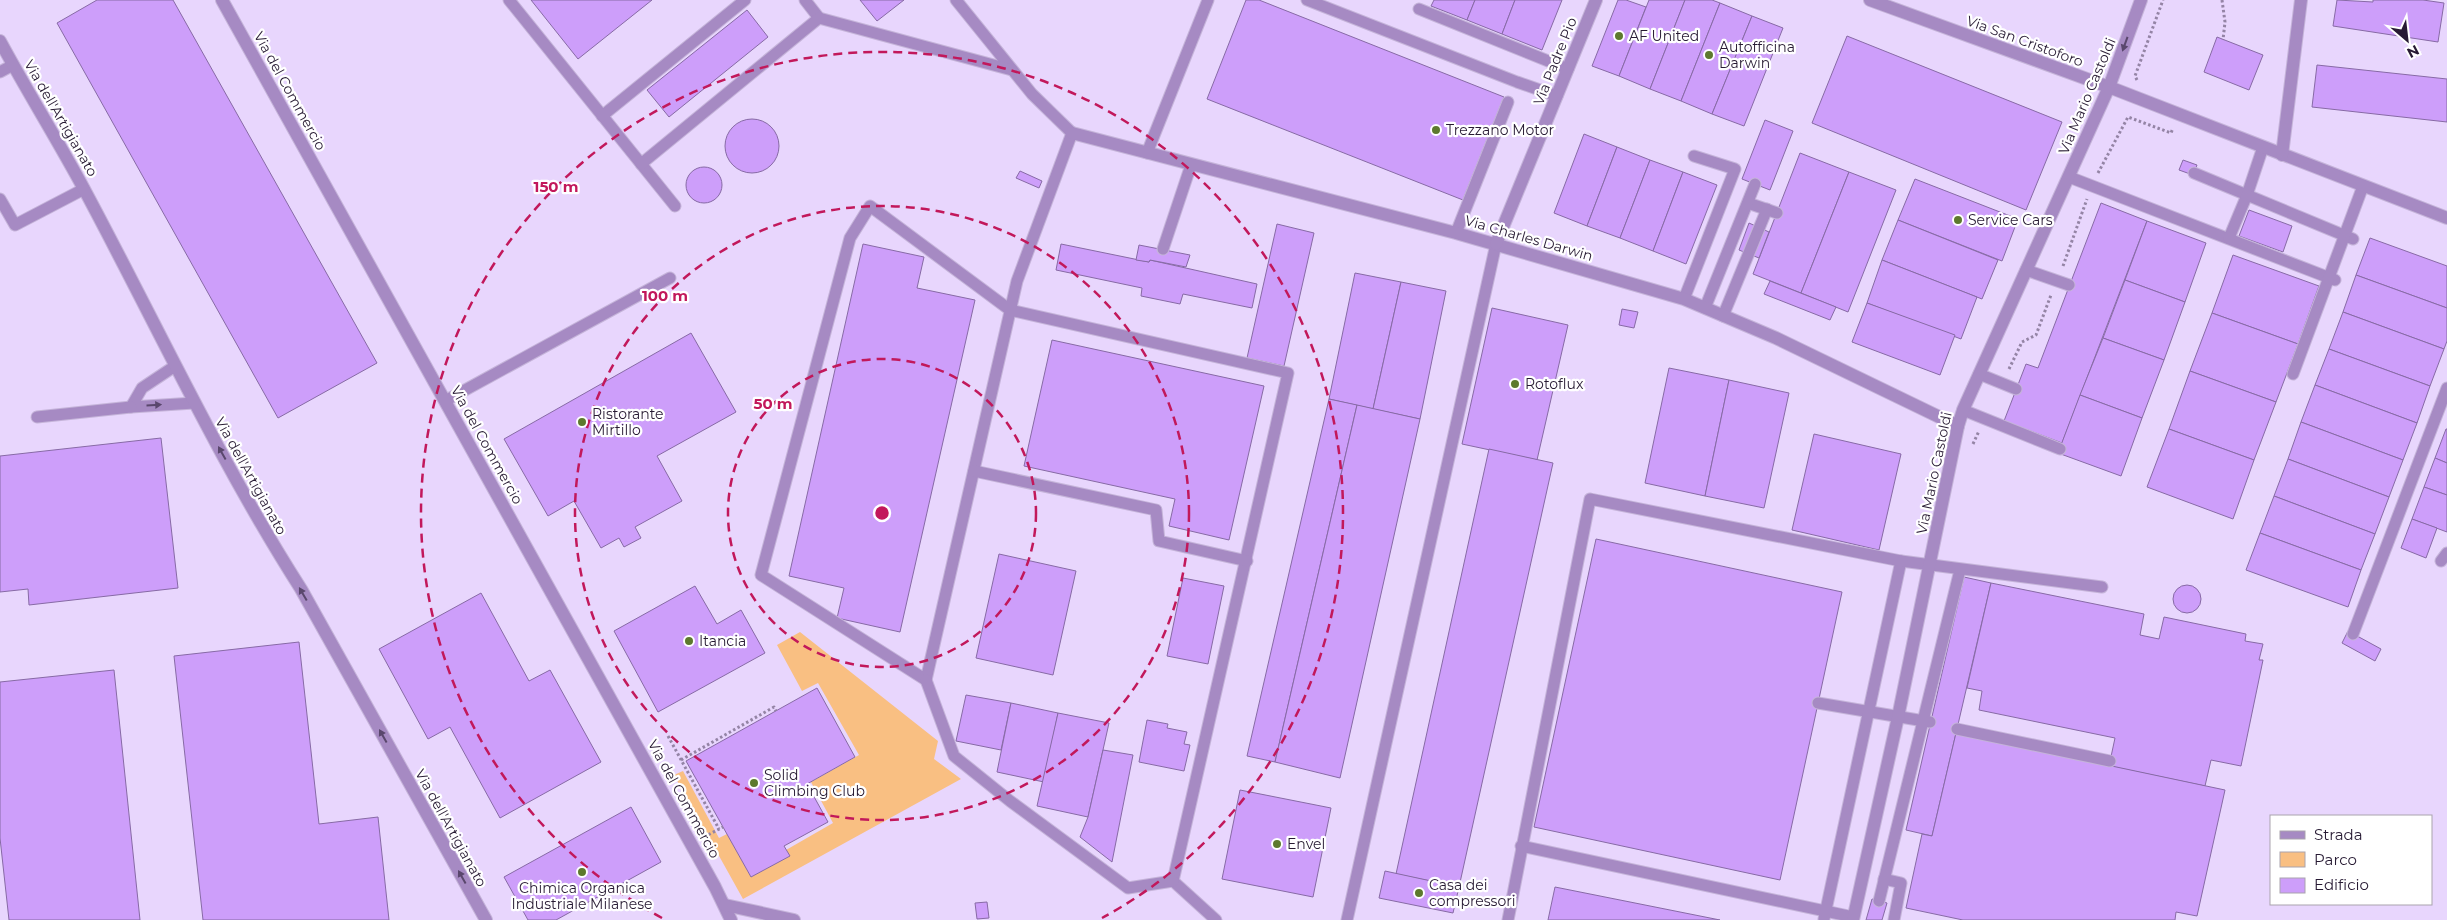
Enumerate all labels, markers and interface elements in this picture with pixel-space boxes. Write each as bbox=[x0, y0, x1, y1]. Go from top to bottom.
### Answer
street label: Via San Cristoforo bbox=[1964, 11, 2086, 71]
street label: Via Padre Pio bbox=[1529, 14, 1581, 107]
north arrow bbox=[2382, 15, 2432, 65]
place label: AF United bbox=[1629, 27, 1699, 45]
street label: Via del Commercio bbox=[250, 29, 330, 154]
marker: AF United bbox=[1613, 30, 1625, 42]
street label: Via Mario Castoldi bbox=[2054, 35, 2120, 157]
one-way arrow bbox=[2121, 36, 2128, 51]
place label: Autofficina Darwin bbox=[1719, 38, 1795, 72]
text: N bbox=[2404, 41, 2422, 62]
marker: Autofficina Darwin bbox=[1703, 49, 1715, 61]
street label: Via dell'Artigianato bbox=[20, 56, 102, 180]
place label: Trezzano Motor bbox=[1446, 121, 1554, 139]
marker: Trezzano Motor bbox=[1430, 124, 1442, 136]
text: 150 m bbox=[534, 177, 578, 196]
street label: Via Charles Darwin bbox=[1463, 211, 1595, 265]
place label: Service Cars bbox=[1968, 211, 2053, 229]
marker: Service Cars bbox=[1952, 214, 1964, 226]
text: 100 m bbox=[642, 286, 688, 305]
place label: Rotoflux bbox=[1525, 375, 1584, 393]
marker: Rotoflux bbox=[1509, 378, 1521, 390]
street label: Via del Commercio bbox=[447, 383, 527, 508]
text: 50 m bbox=[753, 394, 793, 413]
one-way arrow bbox=[146, 401, 162, 409]
place label: Ristorante Mirtillo bbox=[592, 405, 664, 439]
street label: Via Mario Castoldi bbox=[1912, 410, 1956, 536]
street label: Via dell'Artigianato bbox=[211, 414, 291, 538]
marker: Ristorante Mirtillo bbox=[576, 416, 588, 428]
one-way arrow bbox=[217, 447, 226, 460]
centre of rings bbox=[873, 504, 891, 522]
one-way arrow bbox=[299, 587, 308, 600]
place label: Itancia bbox=[699, 632, 746, 650]
marker: Itancia bbox=[683, 635, 695, 647]
one-way arrow bbox=[378, 729, 387, 742]
street label: Via del Commercio bbox=[644, 737, 724, 862]
street label: Via dell'Artigianato bbox=[411, 766, 491, 890]
place label: Solid Climbing Club bbox=[764, 766, 865, 800]
marker: Solid Climbing Club bbox=[748, 777, 760, 789]
legend bbox=[2270, 815, 2432, 905]
text: Strada bbox=[2314, 825, 2363, 844]
place label: Envel bbox=[1287, 835, 1325, 853]
marker: Envel bbox=[1271, 838, 1283, 850]
text: Parco bbox=[2314, 850, 2357, 869]
marker: Chimica Organica Industriale Milanese bbox=[576, 866, 588, 878]
one-way arrow bbox=[458, 870, 466, 885]
text: Edificio bbox=[2314, 875, 2369, 894]
place label: Casa dei compressori bbox=[1429, 876, 1516, 910]
place label: Chimica Organica Industriale Milanese bbox=[512, 879, 652, 913]
marker: Casa dei compressori bbox=[1413, 887, 1425, 899]

